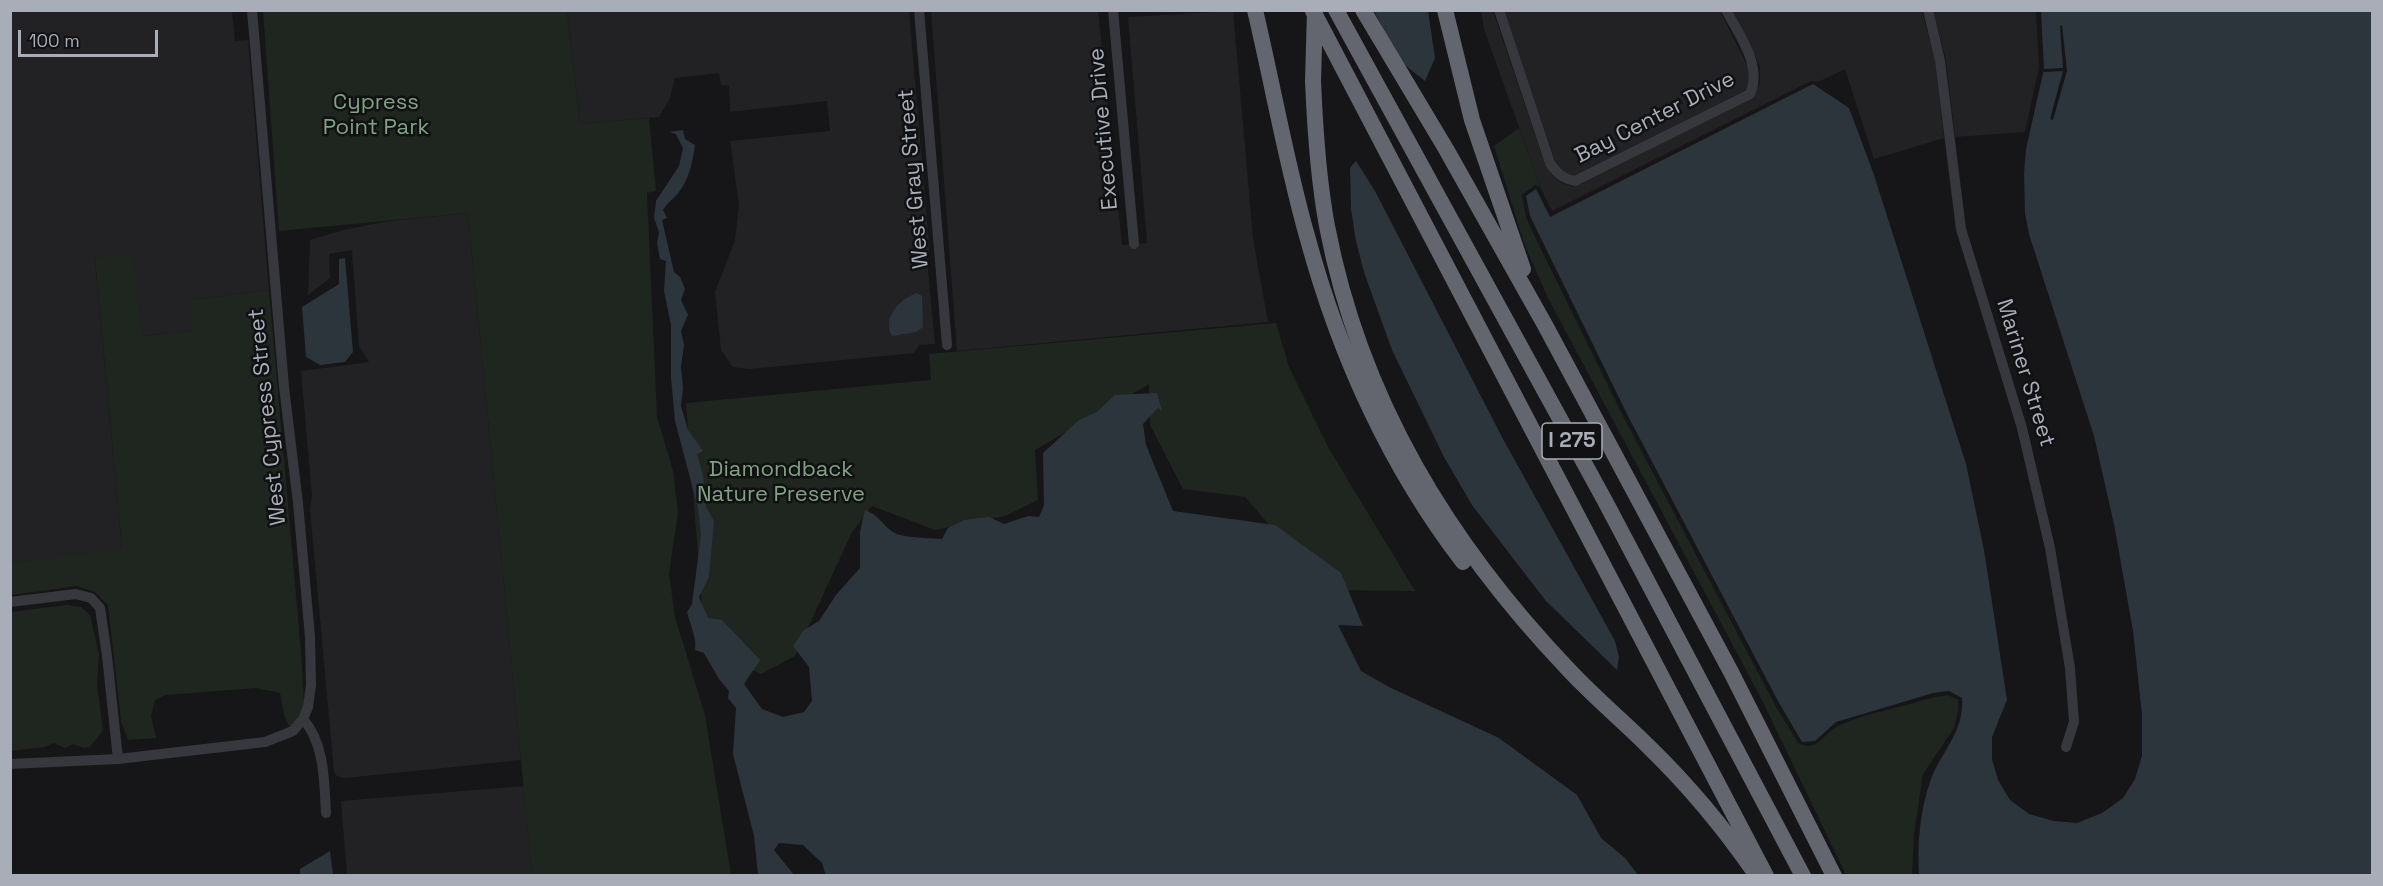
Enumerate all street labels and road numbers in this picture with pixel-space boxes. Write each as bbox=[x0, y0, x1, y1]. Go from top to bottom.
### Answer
street label: Executive Drive bbox=[1084, 47, 1124, 211]
street label: Bay Center Drive bbox=[1571, 66, 1739, 170]
street label: West Gray Street bbox=[893, 88, 935, 270]
street label: Mariner Street bbox=[1990, 296, 2060, 450]
street label: West Cypress Street bbox=[243, 307, 293, 527]
road number: I 275 bbox=[1542, 423, 1602, 459]

